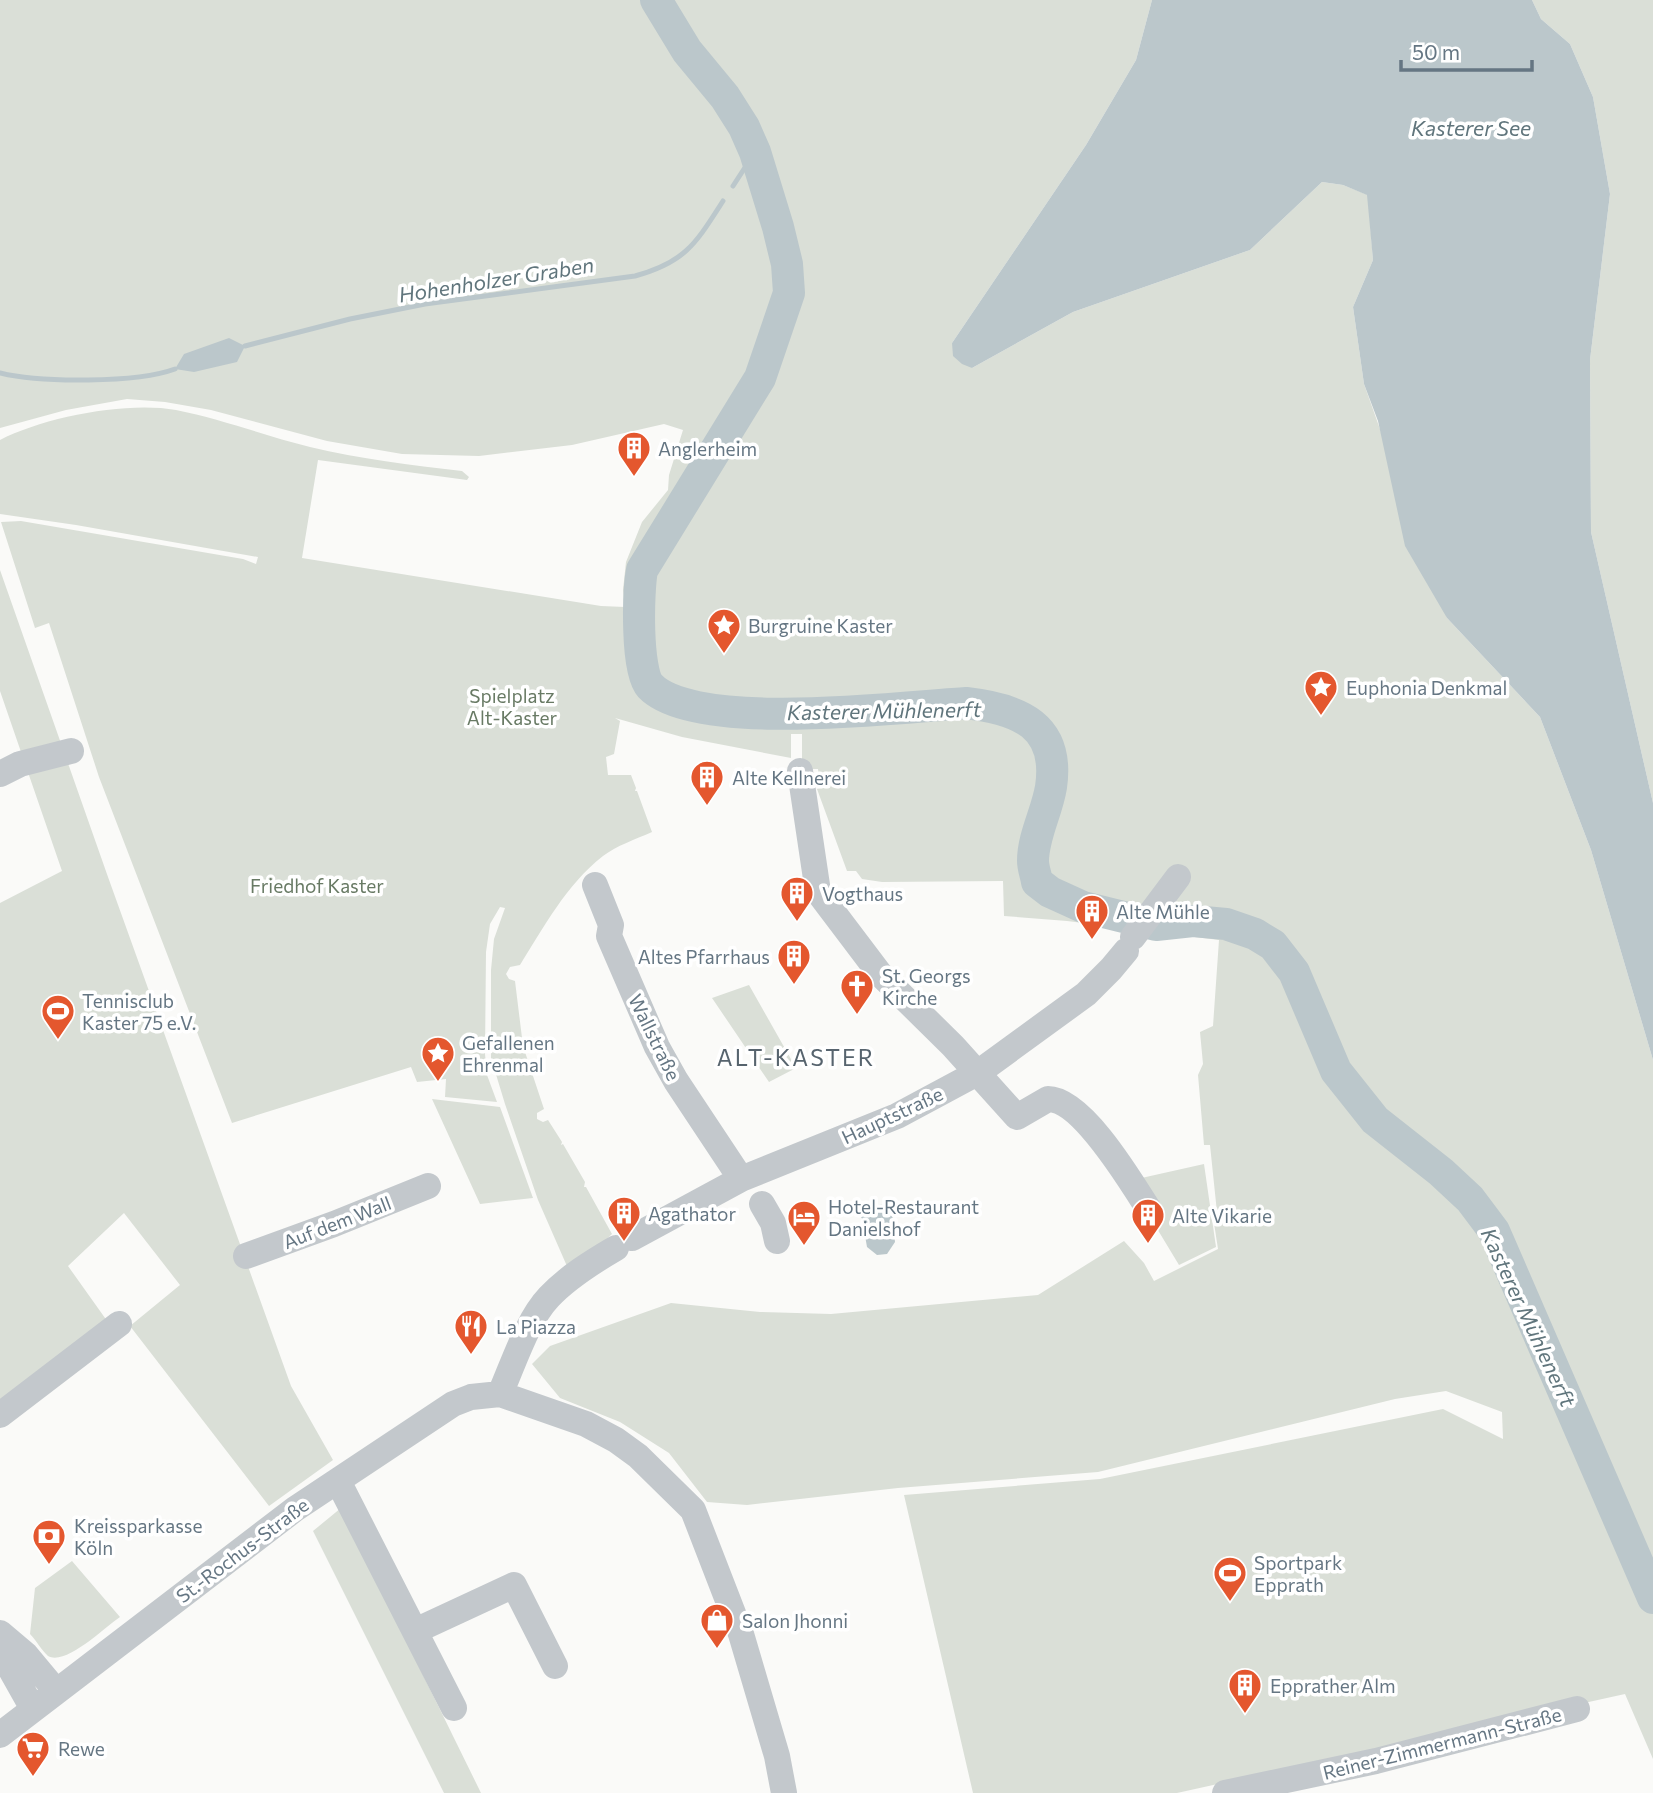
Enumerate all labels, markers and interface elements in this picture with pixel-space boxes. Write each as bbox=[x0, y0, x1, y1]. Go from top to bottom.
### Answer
scale bar bbox=[1401, 28, 1532, 72]
text: 50 m bbox=[1412, 39, 1460, 64]
water label: Kasterer See bbox=[1411, 115, 1531, 140]
water label: Hohenholzer Graben bbox=[397, 251, 595, 307]
building icon: Anglerheim bbox=[615, 429, 653, 478]
place label: Anglerheim bbox=[658, 437, 757, 460]
place icon: Burgruine Kaster bbox=[705, 606, 743, 655]
place label: Burgruine Kaster bbox=[748, 614, 893, 637]
place icon: Euphonia Denkmal bbox=[1302, 668, 1340, 717]
place label: Euphonia Denkmal bbox=[1346, 676, 1507, 699]
park label: Spielplatz Alt-Kaster bbox=[467, 684, 558, 729]
water label: Kasterer Mühlenerft bbox=[787, 696, 982, 724]
building icon: Alte Kellnerei bbox=[688, 758, 726, 807]
place label: Alte Kellnerei bbox=[732, 766, 846, 789]
park label: Friedhof Kaster bbox=[250, 874, 384, 897]
building icon: Vogthaus bbox=[778, 874, 816, 923]
place label: Vogthaus bbox=[822, 882, 903, 905]
building icon: Alte Mühle bbox=[1073, 892, 1111, 941]
place label: Alte Mühle bbox=[1116, 900, 1210, 923]
building icon: Altes Pfarrhaus bbox=[775, 937, 813, 986]
place label: Altes Pfarrhaus bbox=[638, 945, 770, 968]
place label: St. Georgs Kirche bbox=[882, 964, 971, 1009]
church icon: St. Georgs Kirche bbox=[838, 967, 876, 1016]
place label: Tennisclub Kaster 75 e.V. bbox=[82, 989, 196, 1034]
street label: Wallstraße bbox=[624, 990, 686, 1084]
sports icon: Tennisclub Kaster 75 e.V. bbox=[39, 992, 77, 1041]
place label: Gefallenen Ehrenmal bbox=[462, 1031, 555, 1076]
place icon: Gefallenen Ehrenmal bbox=[419, 1034, 457, 1083]
district label: ALT-KASTER bbox=[717, 1043, 875, 1071]
street label: Hauptstraße bbox=[838, 1082, 946, 1148]
street label: Auf dem Wall bbox=[280, 1191, 394, 1253]
building icon: Agathator bbox=[605, 1194, 643, 1243]
place label: Hotel-Restaurant Danielshof bbox=[828, 1195, 979, 1240]
building icon: Alte Vikarie bbox=[1129, 1196, 1167, 1245]
hotel icon: Hotel-Restaurant Danielshof bbox=[785, 1198, 823, 1247]
place label: Agathator bbox=[648, 1202, 736, 1225]
place label: Alte Vikarie bbox=[1172, 1204, 1272, 1227]
water label: Kasterer Mühlenerft bbox=[1477, 1224, 1582, 1411]
restaurant icon: La Piazza bbox=[452, 1307, 490, 1356]
place label: La Piazza bbox=[496, 1315, 576, 1338]
street label: St.-Rochus-Straße bbox=[171, 1493, 313, 1607]
place label: Kreissparkasse Köln bbox=[74, 1514, 202, 1559]
bank icon: Kreissparkasse Köln bbox=[30, 1517, 68, 1566]
place label: Sportpark Epprath bbox=[1254, 1551, 1342, 1596]
sports icon: Sportpark Epprath bbox=[1211, 1554, 1249, 1603]
shop icon: Salon Jhonni bbox=[698, 1601, 736, 1650]
place label: Salon Jhonni bbox=[742, 1609, 848, 1632]
building icon: Epprather Alm bbox=[1226, 1666, 1264, 1715]
place label: Epprather Alm bbox=[1270, 1674, 1396, 1697]
street label: Reiner-Zimmermann-Straße bbox=[1320, 1702, 1564, 1784]
supermarket icon: Rewe bbox=[14, 1729, 52, 1778]
place label: Rewe bbox=[58, 1737, 105, 1760]

